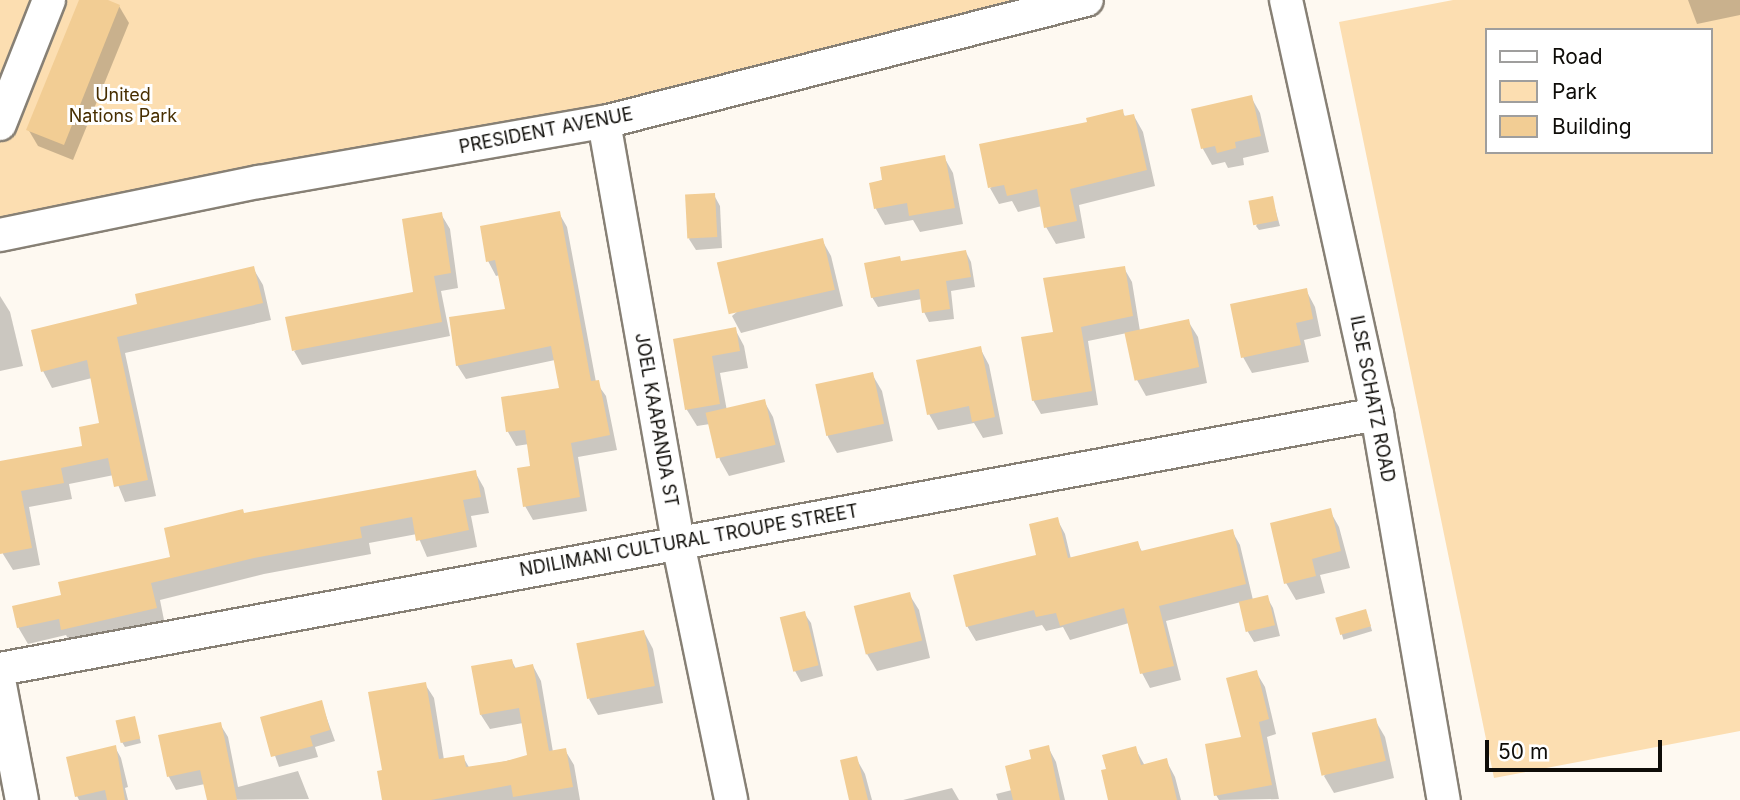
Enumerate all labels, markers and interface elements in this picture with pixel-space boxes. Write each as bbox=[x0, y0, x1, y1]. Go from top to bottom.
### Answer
legend bbox=[1484, 28, 1712, 154]
text: Road bbox=[1552, 44, 1603, 69]
text: Park bbox=[1552, 79, 1597, 104]
park label: United Nations Park bbox=[69, 85, 177, 128]
street label: PRESIDENT AVENUE bbox=[457, 104, 635, 158]
text: Building bbox=[1552, 114, 1632, 139]
street label: ILSE SCHATZ ROAD bbox=[1345, 314, 1399, 484]
street label: JOEL KAAPANDA ST bbox=[630, 331, 682, 509]
street label: NDILIMANI CULTURAL TROUPE STREET bbox=[518, 501, 860, 581]
scale bar bbox=[1488, 726, 1665, 770]
text: 50 m bbox=[1498, 739, 1548, 764]

